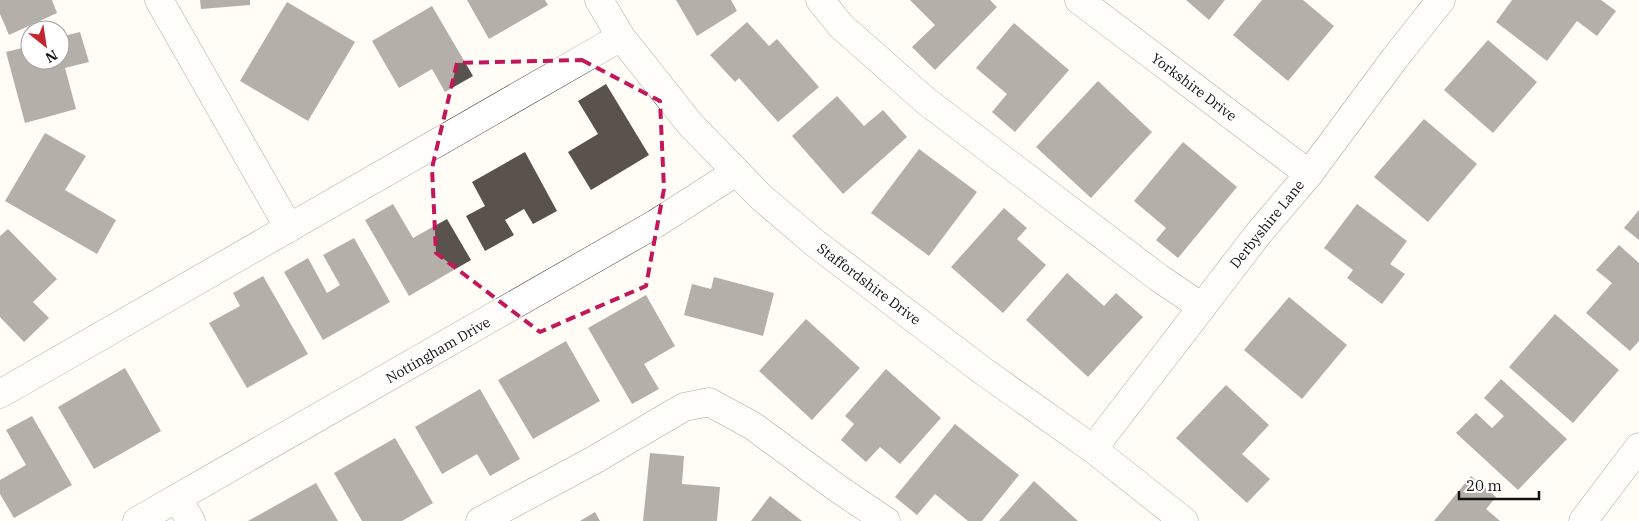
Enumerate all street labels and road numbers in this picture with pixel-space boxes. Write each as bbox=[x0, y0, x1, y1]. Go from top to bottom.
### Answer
street label: Yorkshire Drive bbox=[1148, 49, 1240, 125]
street label: Derbyshire Lane bbox=[1226, 176, 1308, 272]
street label: Staffordshire Drive bbox=[814, 239, 924, 329]
street label: Nottingham Drive bbox=[383, 313, 493, 387]

